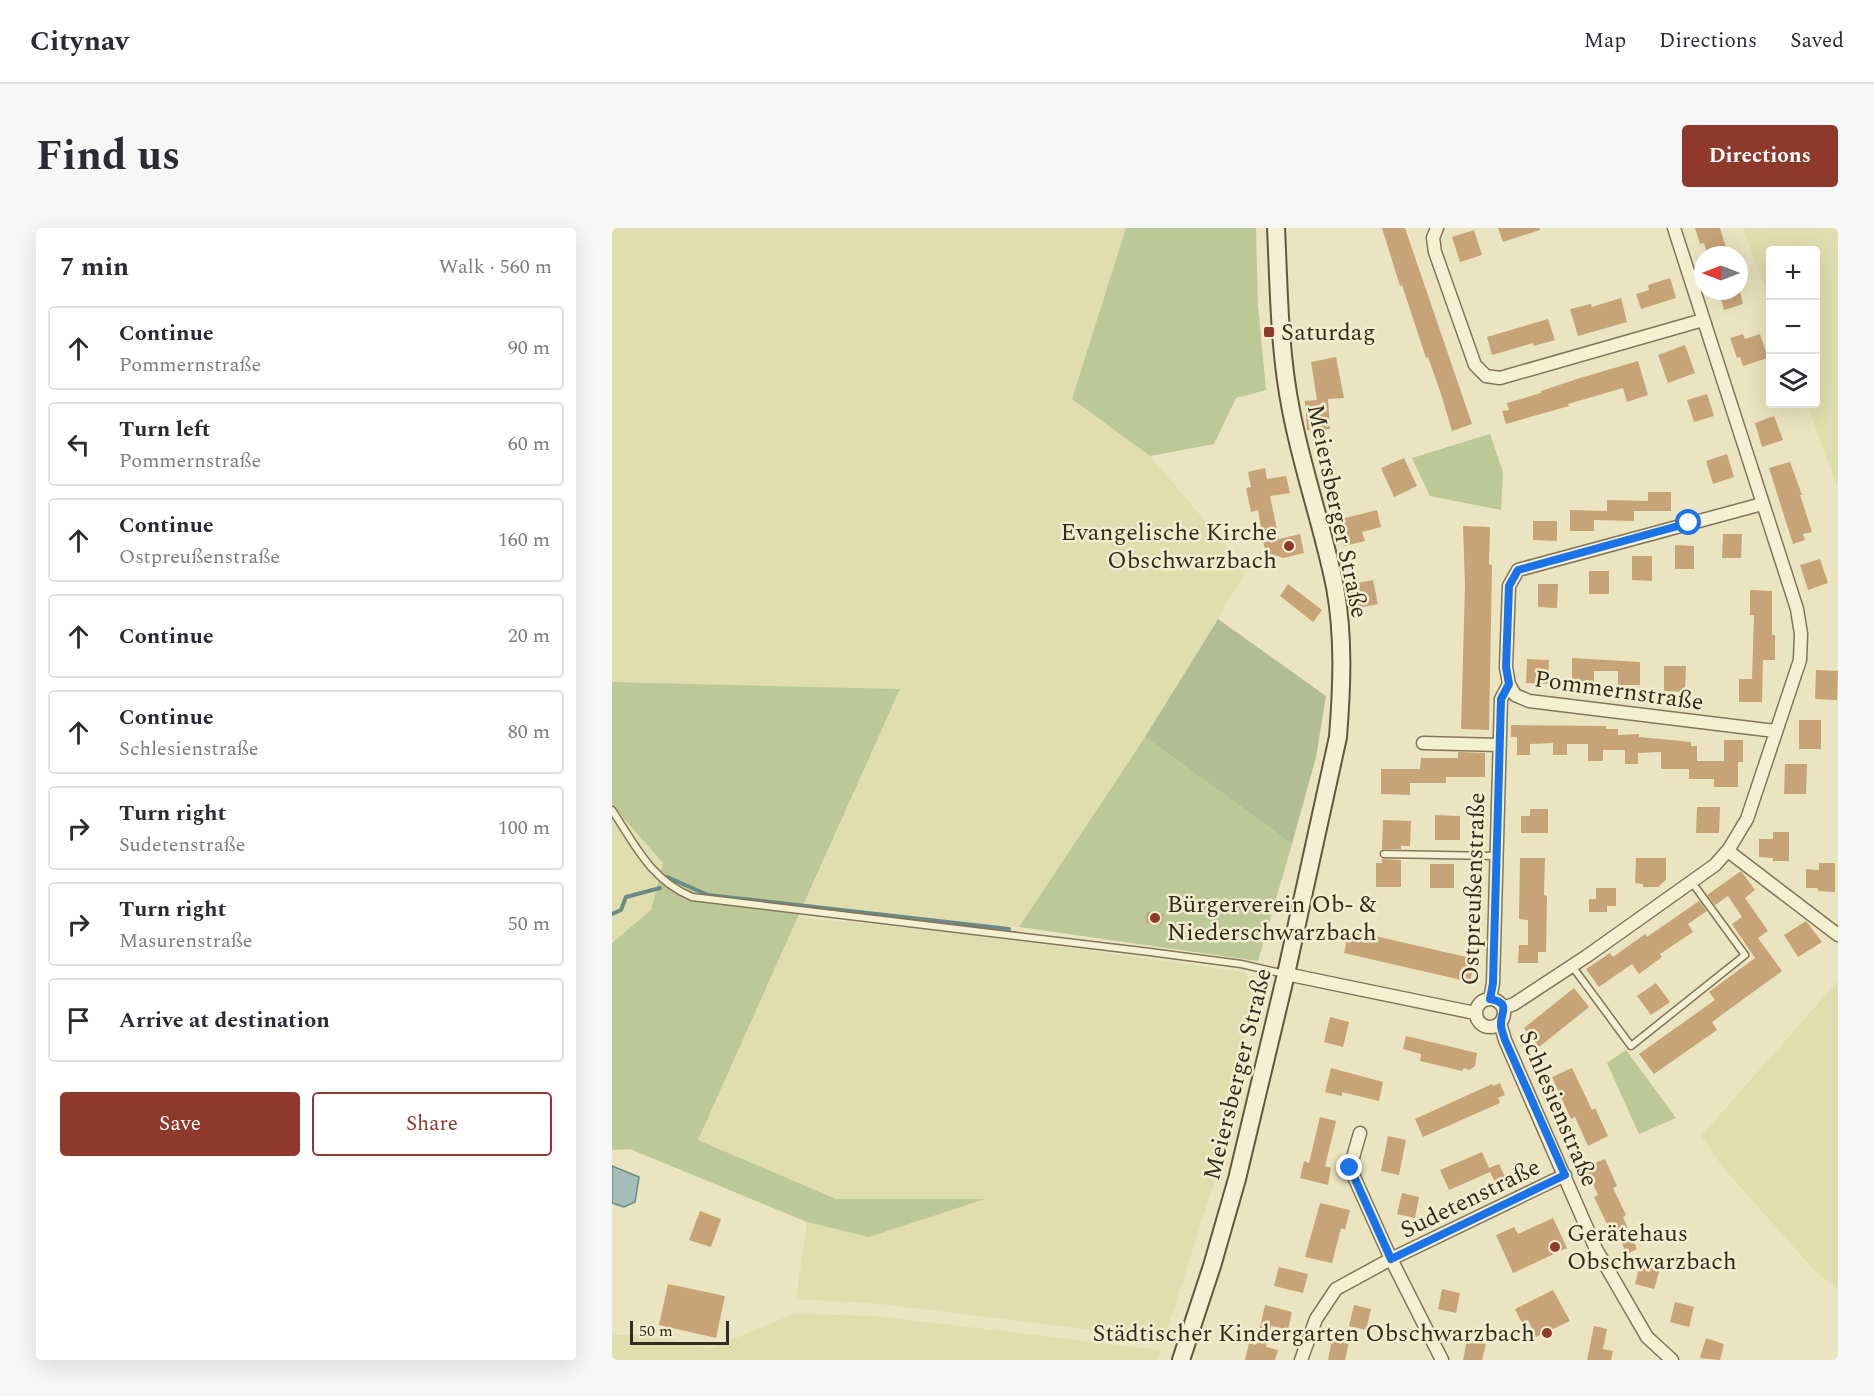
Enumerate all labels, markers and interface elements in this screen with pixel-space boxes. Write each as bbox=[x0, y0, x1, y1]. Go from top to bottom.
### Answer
text: Citynav bbox=[30, 20, 129, 63]
text: Map bbox=[1584, 25, 1626, 57]
text: Directions bbox=[1659, 25, 1757, 57]
text: Saved bbox=[1790, 25, 1844, 57]
text: Find us bbox=[36, 125, 180, 188]
button: Directions bbox=[1682, 125, 1838, 187]
north arrow bbox=[1694, 246, 1748, 300]
map controls bbox=[1766, 246, 1820, 408]
button: + bbox=[1766, 246, 1820, 300]
text: 7 min bbox=[60, 247, 129, 287]
text: Walk · 560 m bbox=[439, 252, 552, 282]
button: − bbox=[1766, 300, 1820, 354]
place label: Saturdag bbox=[1281, 315, 1376, 351]
text: Continue bbox=[119, 317, 214, 350]
marker: Saturdag bbox=[1262, 325, 1276, 339]
icon: ahead bbox=[62, 332, 95, 365]
text: 90 m bbox=[508, 333, 550, 363]
text: Pommernstraße bbox=[119, 350, 261, 380]
button: layers bbox=[1766, 354, 1820, 408]
street label: Meiersberger Straße bbox=[1297, 401, 1377, 621]
text: Turn left bbox=[119, 413, 211, 446]
icon: left bbox=[62, 428, 95, 461]
text: 60 m bbox=[508, 429, 550, 459]
text: Pommernstraße bbox=[119, 446, 261, 476]
text: Continue bbox=[119, 509, 214, 542]
route start bbox=[1675, 509, 1701, 535]
place label: Evangelische Kirche Obschwarzbach bbox=[1061, 515, 1277, 579]
icon: ahead bbox=[62, 524, 95, 557]
text: 160 m bbox=[498, 525, 550, 555]
marker: Evangelische Kirche Obschwarzbach bbox=[1282, 539, 1296, 553]
text: Ostpreußenstraße bbox=[119, 542, 280, 572]
icon: ahead bbox=[62, 620, 95, 653]
text: Continue bbox=[119, 620, 214, 653]
text: 20 m bbox=[508, 621, 550, 651]
street label: Pommernstraße bbox=[1532, 661, 1706, 721]
text: Continue bbox=[119, 701, 214, 734]
icon: ahead bbox=[62, 716, 95, 749]
text: 80 m bbox=[508, 717, 550, 747]
text: Schlesienstraße bbox=[119, 734, 258, 764]
street label: Ostpreußenstraße bbox=[1453, 792, 1495, 986]
text: Turn right bbox=[119, 797, 226, 830]
icon: right bbox=[62, 812, 95, 845]
text: 100 m bbox=[498, 813, 550, 843]
text: Sudetenstraße bbox=[119, 830, 245, 860]
place label: Bürgerverein Ob- & Niederschwarzbach bbox=[1167, 887, 1377, 951]
text: Turn right bbox=[119, 893, 226, 926]
icon: right bbox=[62, 908, 95, 941]
text: 50 m bbox=[508, 909, 550, 939]
marker: Bürgerverein Ob- & Niederschwarzbach bbox=[1148, 911, 1162, 925]
text: Masurenstraße bbox=[119, 926, 252, 956]
street label: Meiersberger Straße bbox=[1194, 964, 1282, 1184]
icon: arrive bbox=[62, 1004, 95, 1037]
text: Arrive at destination bbox=[119, 1004, 330, 1037]
street label: Schlesienstraße bbox=[1509, 1024, 1607, 1192]
button: Save bbox=[60, 1092, 300, 1156]
button: Share bbox=[312, 1092, 552, 1156]
street label: Sudetenstraße bbox=[1394, 1149, 1547, 1248]
route end bbox=[1336, 1154, 1362, 1180]
place label: Gerätehaus Obschwarzbach bbox=[1567, 1216, 1737, 1280]
marker: Gerätehaus Obschwarzbach bbox=[1548, 1240, 1562, 1254]
place label: Städtischer Kindergarten Obschwarzbach bbox=[1092, 1316, 1535, 1352]
scale bar bbox=[630, 1318, 729, 1346]
text: 50 m bbox=[639, 1319, 673, 1343]
marker: Städtischer Kindergarten Obschwarzbach bbox=[1540, 1326, 1554, 1340]

